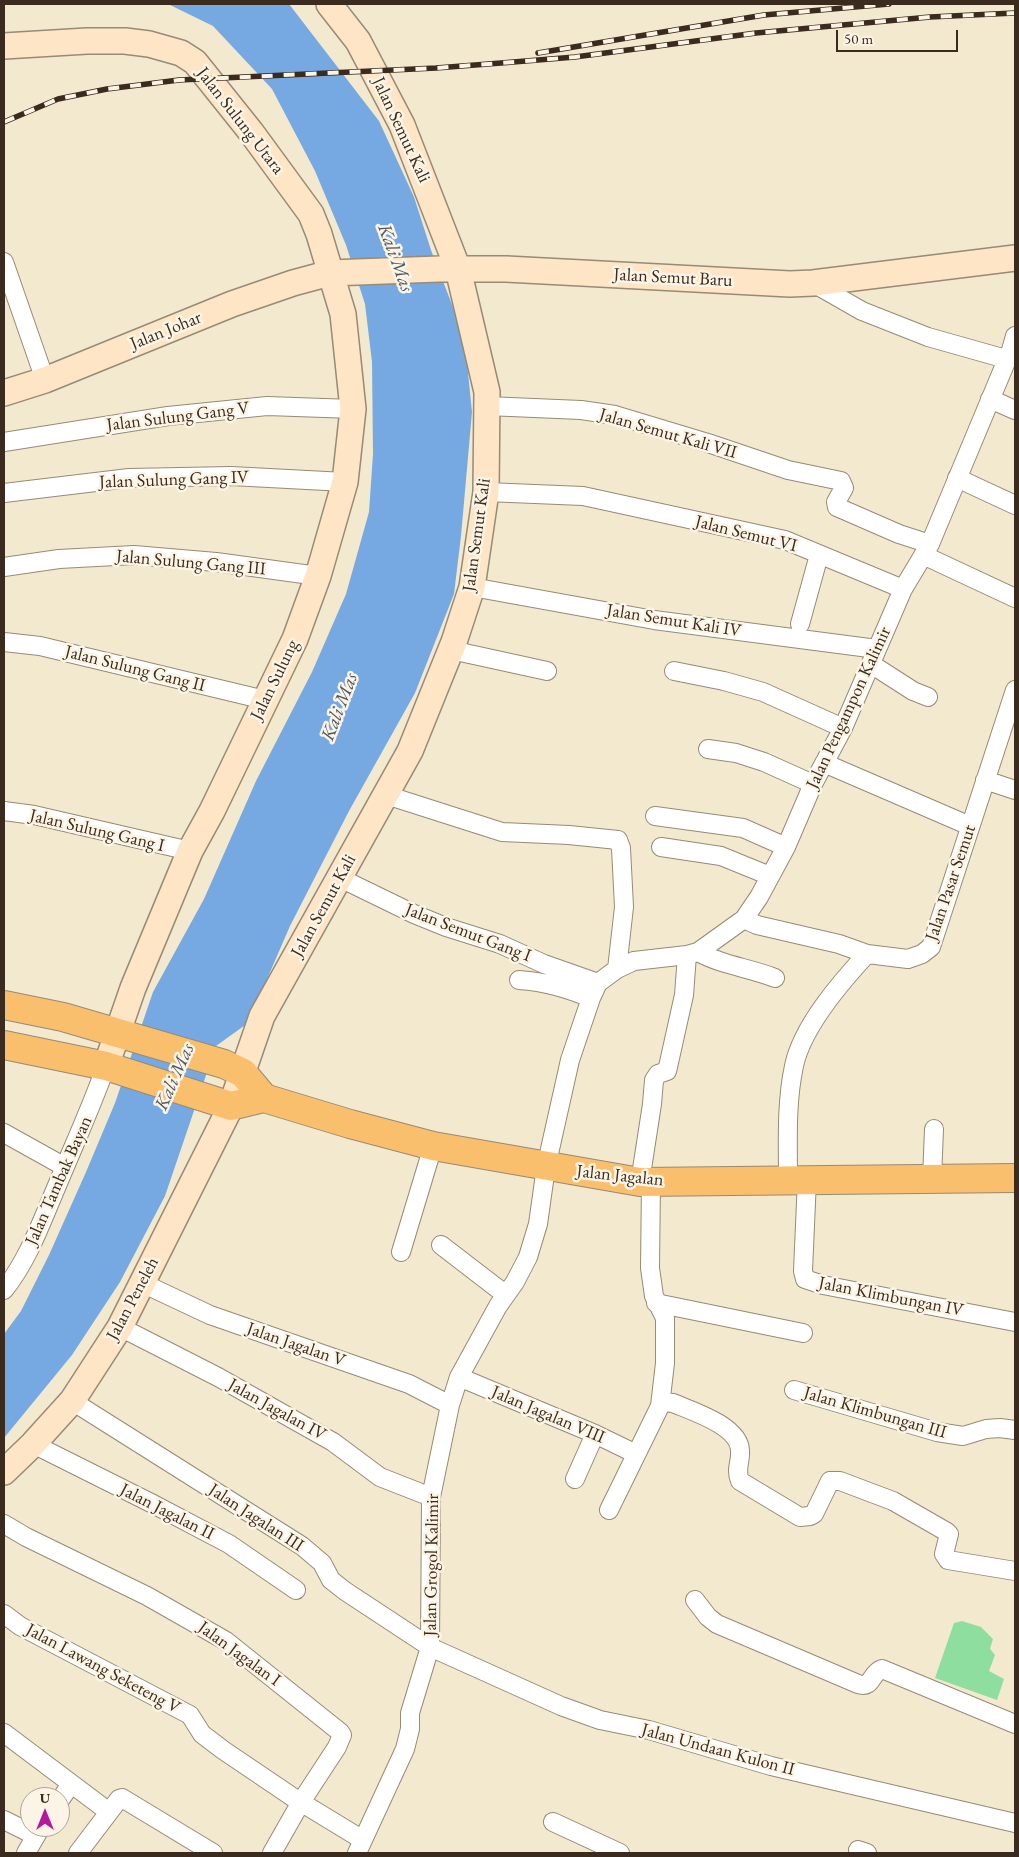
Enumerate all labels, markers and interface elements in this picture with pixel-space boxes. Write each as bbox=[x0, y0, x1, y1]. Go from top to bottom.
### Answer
scale bar bbox=[839, 20, 962, 52]
text: 50 m bbox=[844, 29, 873, 48]
street label: Jalan Sulung Utara bbox=[192, 63, 288, 179]
street label: Jalan Semut Kali bbox=[367, 74, 435, 186]
water label: Kali Mas bbox=[372, 221, 418, 295]
street label: Jalan Semut Baru bbox=[613, 264, 733, 292]
street label: Jalan Johar bbox=[127, 307, 205, 355]
street label: Jalan Sulung Gang V bbox=[105, 398, 251, 436]
street label: Jalan Semut Kali VII bbox=[597, 404, 739, 464]
street label: Jalan Sulung Gang IV bbox=[99, 467, 249, 493]
street label: Jalan Semut Kali bbox=[458, 477, 496, 593]
street label: Jalan Semut VI bbox=[693, 511, 799, 557]
street label: Jalan Sulung Gang III bbox=[115, 546, 267, 580]
street label: Jalan Semut Kali IV bbox=[605, 600, 743, 642]
street label: Jalan Pengampon Kalimir bbox=[802, 623, 896, 793]
street label: Jalan Sulung bbox=[246, 636, 304, 724]
street label: Jalan Sulung Gang II bbox=[63, 641, 207, 697]
water label: Kali Mas bbox=[317, 670, 363, 744]
street label: Jalan Sulung Gang I bbox=[27, 805, 167, 857]
street label: Jalan Pasar Semut bbox=[921, 822, 981, 944]
street label: Jalan Semut Kali bbox=[287, 851, 361, 961]
street label: Jalan Semut Gang I bbox=[402, 899, 534, 967]
water label: Kali Mas bbox=[150, 1040, 200, 1114]
street label: Jalan Tambak Bayan bbox=[21, 1113, 97, 1249]
street label: Jalan Jagalan bbox=[575, 1161, 665, 1191]
street label: Jalan Peneleh bbox=[102, 1254, 164, 1344]
street label: Jalan Klimbungan IV bbox=[817, 1272, 965, 1322]
street label: Jalan Jagalan V bbox=[244, 1318, 348, 1372]
street label: Jalan Jagalan IV bbox=[224, 1374, 330, 1446]
street label: Jalan Jagalan VIII bbox=[488, 1381, 608, 1449]
street label: Jalan Klimbungan III bbox=[801, 1382, 949, 1444]
street label: Jalan Jagalan II bbox=[116, 1479, 218, 1545]
street label: Jalan Jagalan III bbox=[204, 1479, 308, 1557]
street label: Jalan Grogol Kalimir bbox=[420, 1493, 444, 1637]
street label: Jalan Jagalan I bbox=[193, 1617, 285, 1691]
street label: Jalan Lawang Seketeng V bbox=[22, 1619, 184, 1719]
street label: Jalan Undaan Kulon II bbox=[639, 1719, 797, 1781]
north arrow bbox=[20, 1787, 70, 1837]
text: U bbox=[40, 1789, 50, 1807]

